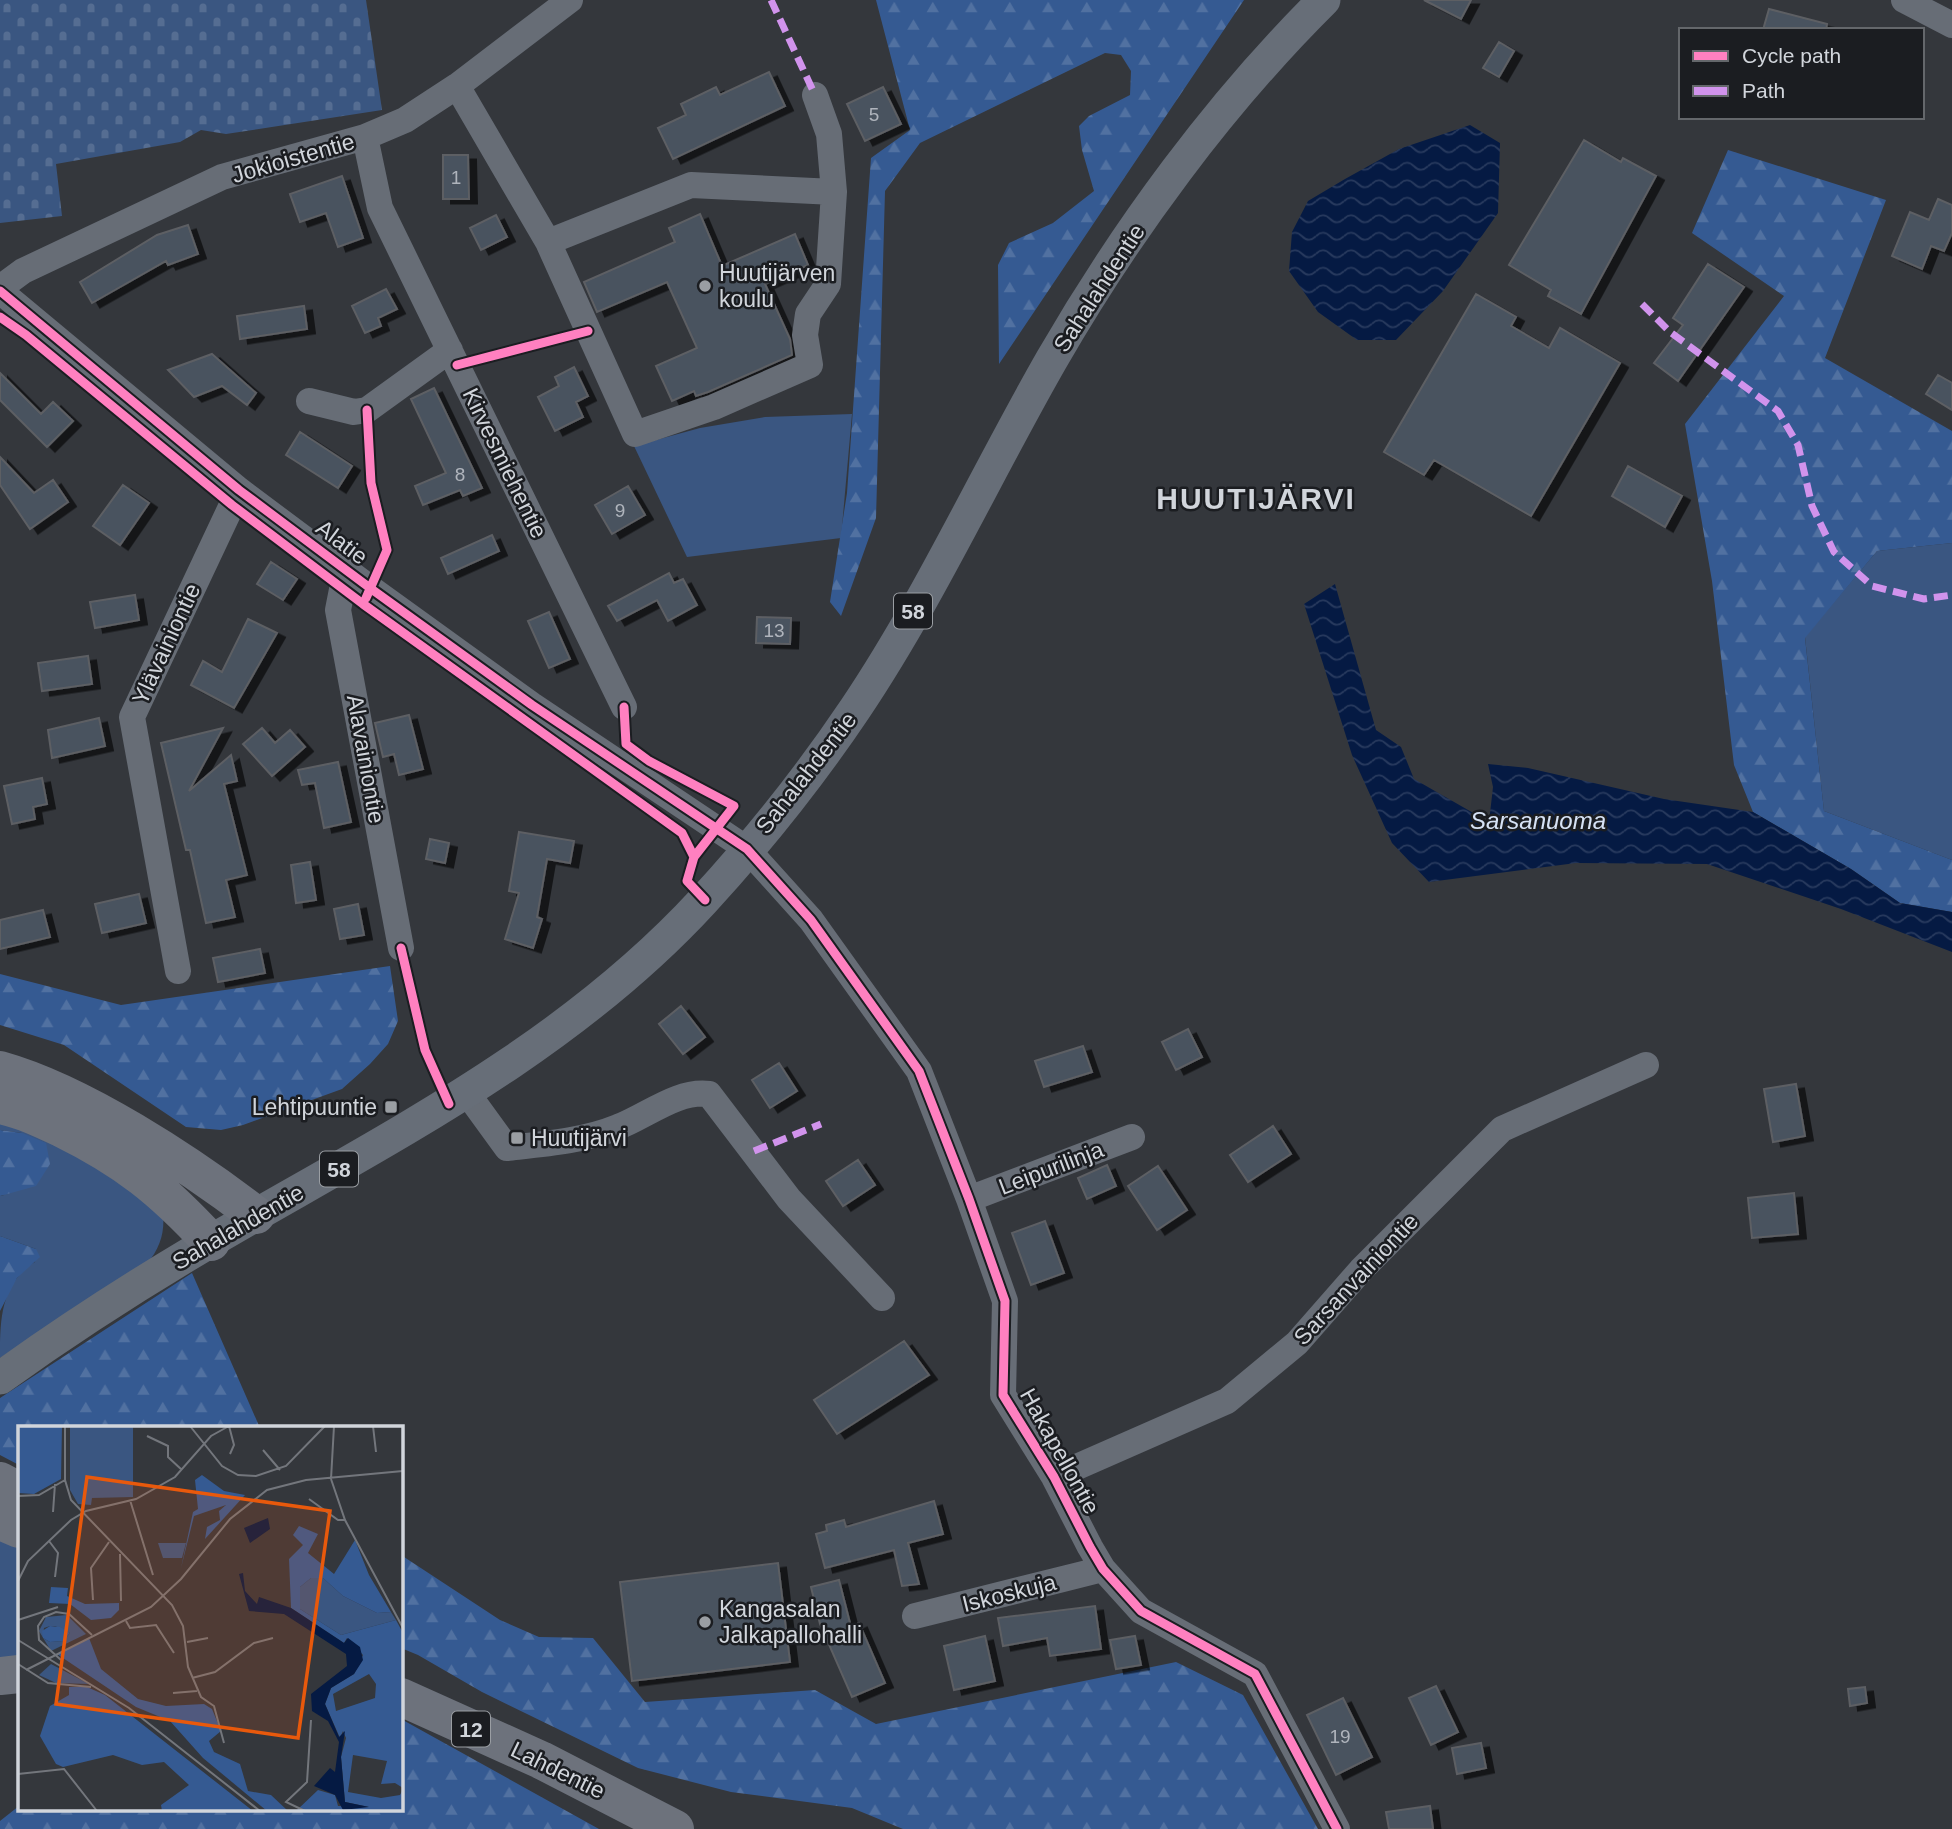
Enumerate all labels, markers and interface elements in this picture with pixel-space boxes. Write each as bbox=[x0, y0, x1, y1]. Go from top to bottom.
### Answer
legend bbox=[1679, 28, 1924, 119]
text: Cycle path bbox=[1742, 44, 1841, 67]
text: Path bbox=[1742, 79, 1785, 102]
house number: 5 bbox=[869, 104, 879, 125]
street label: Jokioistentie bbox=[229, 128, 357, 188]
house number: 1 bbox=[451, 167, 461, 188]
street label: Sahalahdentie bbox=[1048, 219, 1150, 357]
place label: Huutijärven koulu bbox=[719, 260, 835, 312]
marker: Huutijärven koulu bbox=[697, 278, 713, 294]
street label: Kirvesmiehentie bbox=[457, 384, 553, 542]
house number: 8 bbox=[455, 464, 465, 485]
district label: HUUTIJÄRVI bbox=[1156, 482, 1356, 515]
house number: 9 bbox=[615, 500, 625, 521]
street label: Alatie bbox=[311, 514, 373, 570]
street label: Ylävainiontie bbox=[127, 579, 205, 709]
road number: 58 bbox=[894, 594, 932, 628]
house number: 13 bbox=[763, 620, 785, 641]
street label: Alavainiontie bbox=[342, 693, 390, 825]
street label: Sahalahdentie bbox=[750, 707, 862, 839]
water label: Sarsanuoma bbox=[1470, 807, 1606, 834]
place label: Lehtipuuntie bbox=[252, 1094, 377, 1120]
marker: Lehtipuuntie bbox=[383, 1099, 399, 1115]
place label: Huutijärvi bbox=[531, 1125, 627, 1151]
marker: Huutijärvi bbox=[509, 1130, 525, 1146]
street label: Leipurilinja bbox=[995, 1136, 1107, 1200]
road number: 58 bbox=[320, 1152, 358, 1186]
street label: Sahalahdentie bbox=[168, 1179, 308, 1275]
street label: Sarsanvainiontie bbox=[1289, 1208, 1423, 1350]
street label: Hakapellontie bbox=[1015, 1384, 1105, 1518]
inset map bbox=[18, 1426, 402, 1812]
street label: Iskoskuja bbox=[959, 1569, 1059, 1617]
place label: Kangasalan Jalkapallohalli bbox=[719, 1596, 862, 1648]
marker: Kangasalan Jalkapallohalli bbox=[697, 1614, 713, 1630]
road number: 12 bbox=[452, 1712, 490, 1746]
house number: 19 bbox=[1329, 1726, 1351, 1747]
street label: Lahdentie bbox=[507, 1736, 609, 1804]

